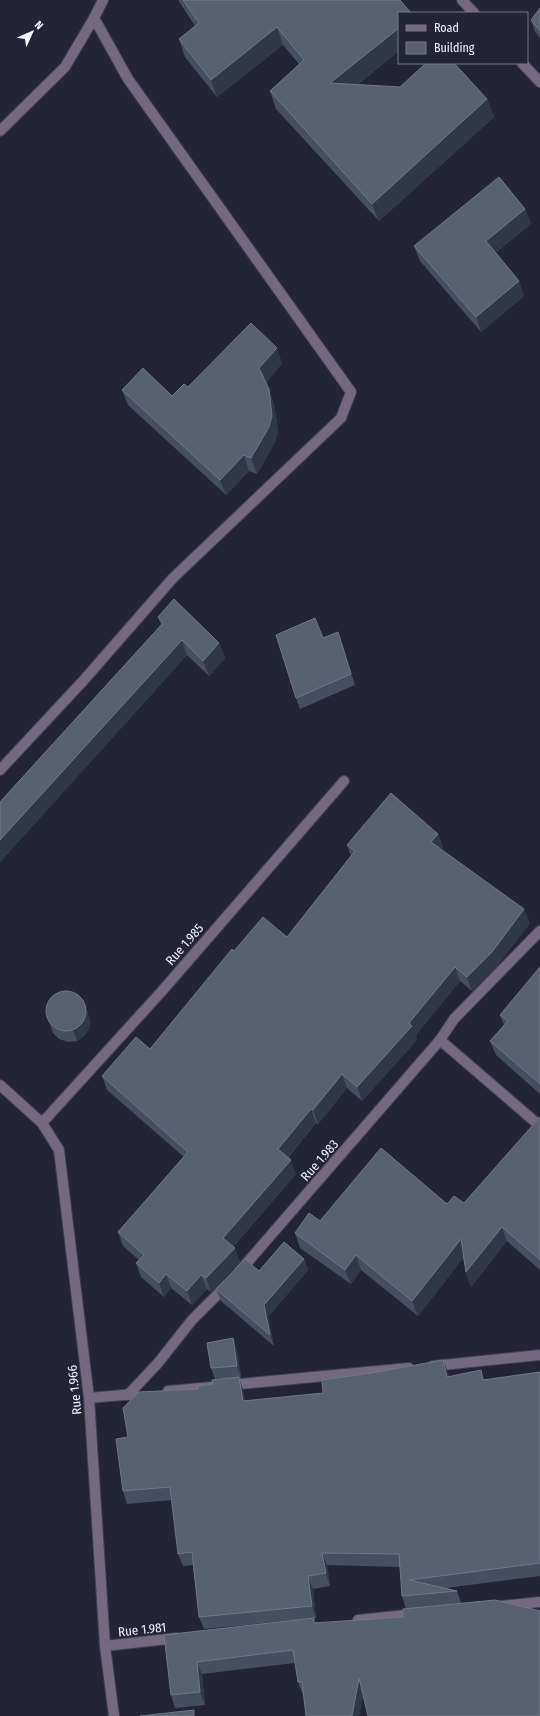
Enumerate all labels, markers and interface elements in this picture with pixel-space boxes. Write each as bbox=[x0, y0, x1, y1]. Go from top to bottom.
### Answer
north arrow bbox=[12, 12, 52, 52]
legend bbox=[398, 12, 528, 64]
text: N bbox=[32, 18, 46, 32]
text: Road bbox=[434, 21, 459, 35]
text: Building bbox=[434, 41, 475, 55]
street label: Rue 1.985 bbox=[162, 921, 206, 968]
street label: Rue 1.983 bbox=[297, 1137, 341, 1184]
street label: Rue 1.966 bbox=[64, 1364, 85, 1416]
street label: Rue 1.981 bbox=[117, 1620, 167, 1639]

